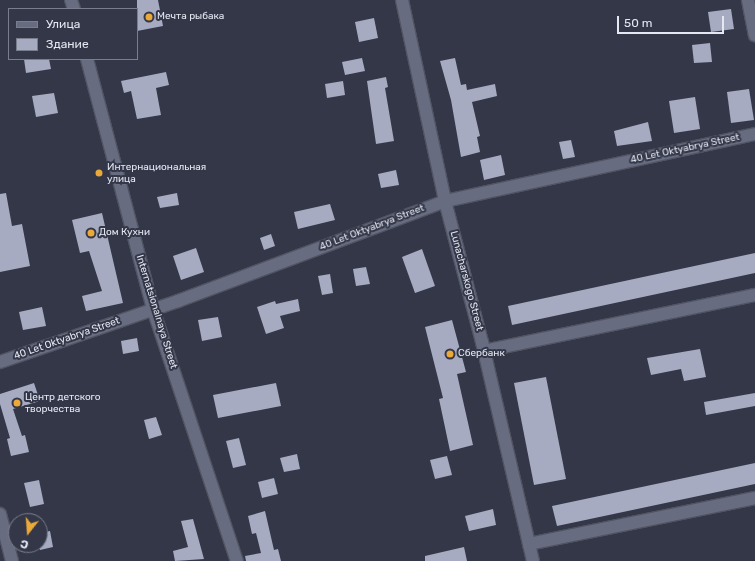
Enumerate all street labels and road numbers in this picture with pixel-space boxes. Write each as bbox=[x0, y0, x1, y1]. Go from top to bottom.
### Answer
street label: 40 Let Oktyabrya Street bbox=[629, 132, 741, 166]
street label: 40 Let Oktyabrya Street bbox=[318, 202, 426, 254]
street label: Lunacharskogo Street bbox=[447, 230, 485, 332]
street label: Internatsionalnaya Street bbox=[133, 254, 179, 370]
street label: 40 Let Oktyabrya Street bbox=[13, 315, 121, 363]

